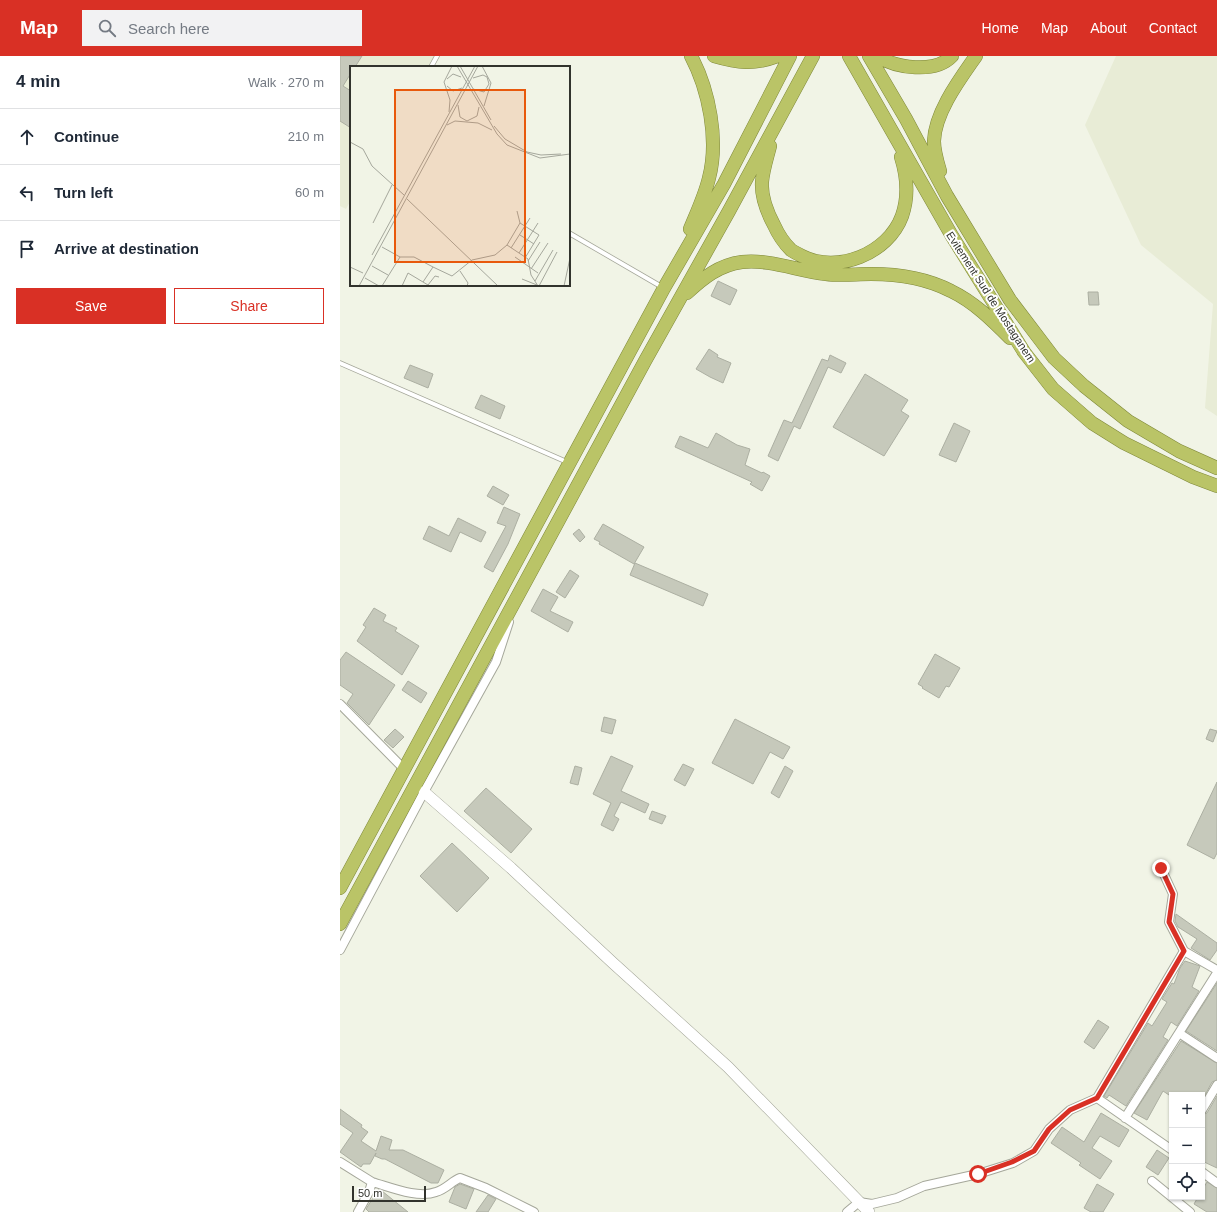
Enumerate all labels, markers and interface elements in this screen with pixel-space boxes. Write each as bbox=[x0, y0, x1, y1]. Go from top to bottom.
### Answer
search box bbox=[82, 10, 362, 46]
text: Map bbox=[20, 17, 58, 38]
icon: search bbox=[96, 17, 118, 39]
text: Search here bbox=[128, 20, 210, 37]
text: Home bbox=[982, 20, 1019, 36]
text: Map bbox=[1041, 20, 1068, 36]
text: About bbox=[1090, 20, 1127, 36]
text: Contact bbox=[1149, 20, 1197, 36]
inset map bbox=[350, 66, 570, 286]
text: 4 min bbox=[16, 72, 60, 91]
text: Walk · 270 m bbox=[248, 75, 324, 90]
icon: ahead bbox=[16, 126, 38, 148]
text: Continue bbox=[54, 128, 119, 145]
text: 210 m bbox=[288, 129, 324, 144]
icon: left bbox=[16, 182, 38, 204]
text: Turn left bbox=[54, 184, 113, 201]
text: 60 m bbox=[295, 185, 324, 200]
street label: Evitement Sud de Mostaganem bbox=[944, 229, 1038, 365]
icon: arrive bbox=[16, 238, 38, 260]
text: Arrive at destination bbox=[54, 240, 199, 257]
button: Save bbox=[16, 288, 166, 324]
button: Share bbox=[174, 288, 324, 324]
route end bbox=[1152, 859, 1170, 877]
map controls bbox=[1169, 1092, 1205, 1200]
button: + bbox=[1169, 1092, 1205, 1128]
button: − bbox=[1169, 1128, 1205, 1164]
button: locate bbox=[1169, 1164, 1205, 1200]
route start bbox=[969, 1165, 987, 1183]
scale bar bbox=[352, 1184, 426, 1203]
text: 50 m bbox=[358, 1187, 382, 1199]

